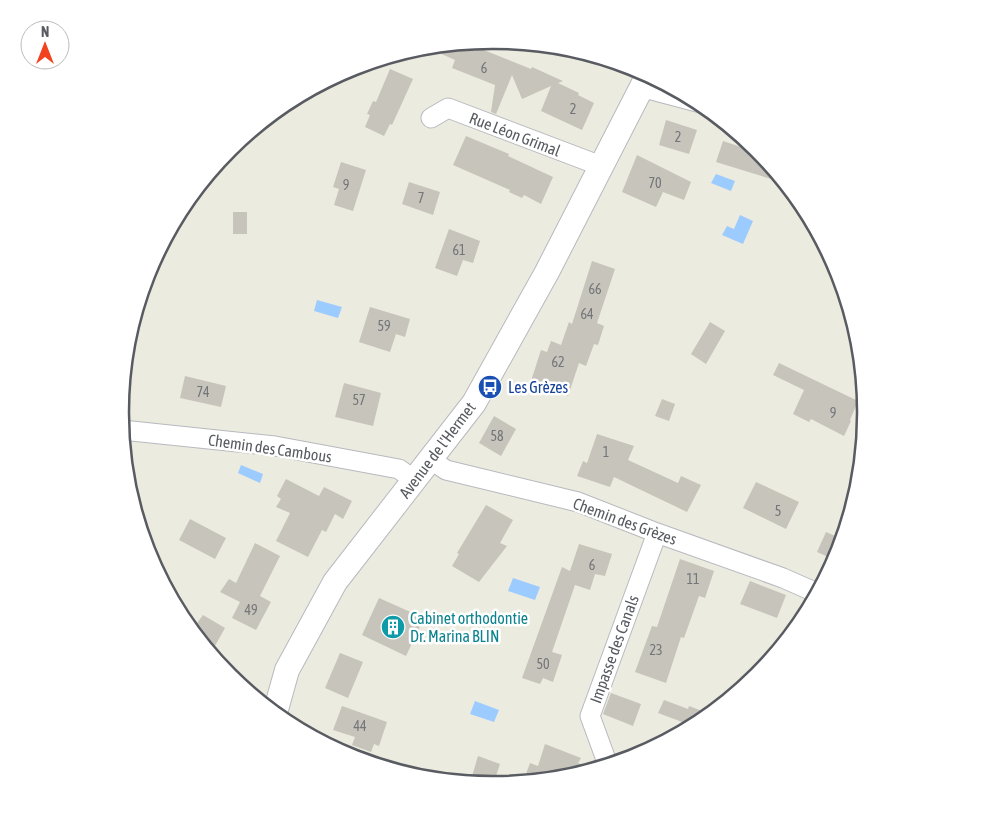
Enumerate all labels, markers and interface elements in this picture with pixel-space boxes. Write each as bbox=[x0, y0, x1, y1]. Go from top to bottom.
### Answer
north arrow bbox=[20, 20, 70, 70]
text: N bbox=[41, 24, 49, 40]
house number: 6 bbox=[481, 60, 488, 76]
house number: 2 bbox=[570, 101, 576, 117]
street label: Rue Léon Grimal bbox=[467, 108, 564, 160]
house number: 2 bbox=[675, 129, 681, 145]
house number: 70 bbox=[648, 175, 662, 191]
house number: 9 bbox=[343, 177, 349, 193]
house number: 7 bbox=[418, 190, 424, 206]
house number: 61 bbox=[452, 242, 466, 258]
house number: 66 bbox=[588, 281, 602, 297]
house number: 64 bbox=[580, 306, 594, 322]
house number: 59 bbox=[377, 318, 391, 334]
house number: 62 bbox=[551, 354, 565, 370]
bus stop icon: Les Grèzes bbox=[477, 374, 503, 400]
place label: Les Grèzes bbox=[508, 378, 569, 396]
house number: 74 bbox=[196, 384, 210, 400]
house number: 57 bbox=[352, 392, 366, 408]
street label: Avenue de l'Hermet bbox=[395, 398, 479, 501]
house number: 9 bbox=[830, 405, 836, 421]
house number: 58 bbox=[490, 428, 504, 444]
street label: Chemin des Cambous bbox=[207, 430, 333, 466]
house number: 1 bbox=[603, 444, 609, 460]
street label: Chemin des Grèzes bbox=[571, 494, 680, 548]
house number: 5 bbox=[775, 503, 781, 519]
house number: 6 bbox=[589, 557, 596, 573]
house number: 11 bbox=[686, 571, 700, 587]
street label: Impasse des Canals bbox=[586, 592, 643, 706]
house number: 49 bbox=[244, 602, 258, 618]
place label: Cabinet orthodontie Dr. Marina BLIN bbox=[410, 609, 528, 645]
building icon: Cabinet orthodontie Dr. Marina BLIN bbox=[380, 614, 406, 640]
house number: 23 bbox=[649, 642, 663, 658]
house number: 50 bbox=[536, 656, 550, 672]
house number: 44 bbox=[353, 718, 367, 734]

